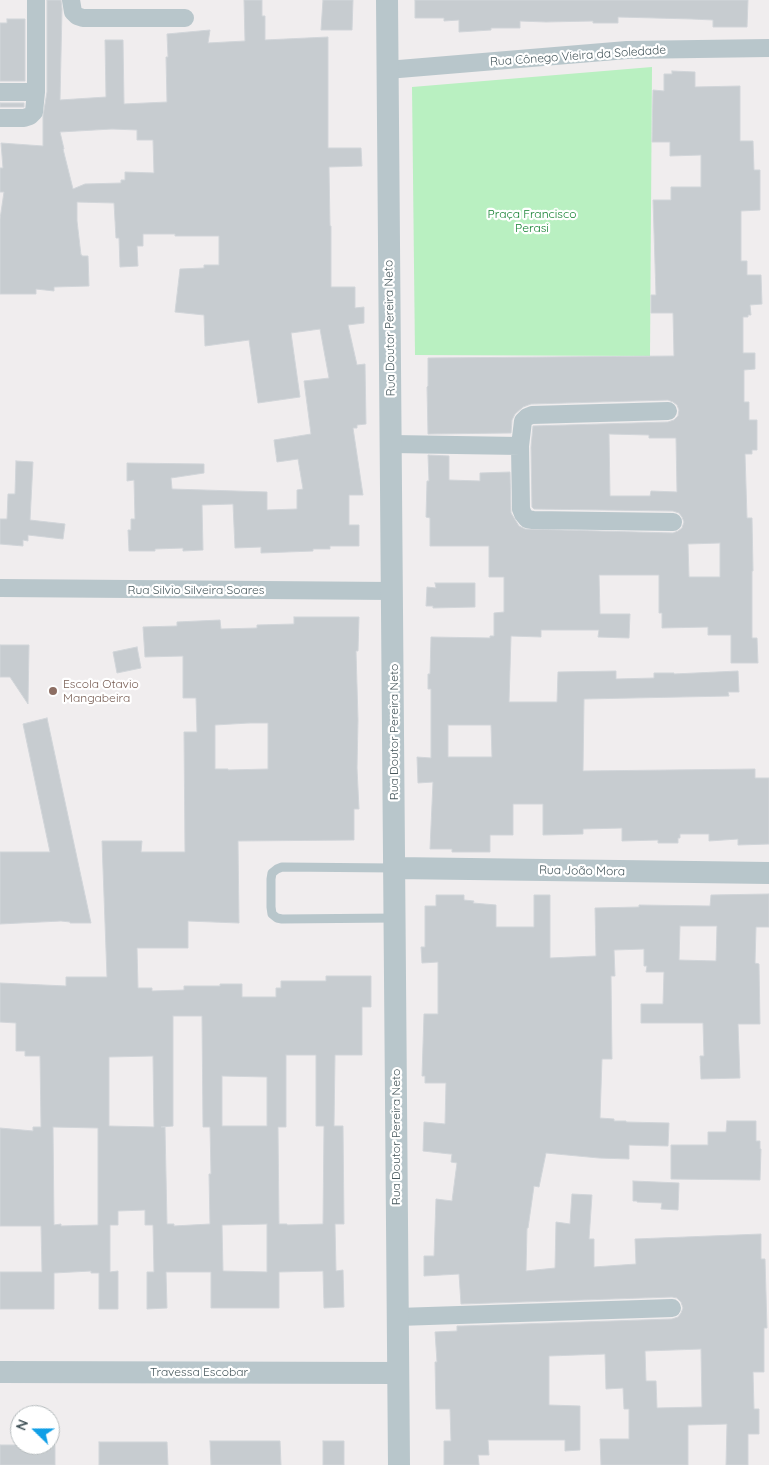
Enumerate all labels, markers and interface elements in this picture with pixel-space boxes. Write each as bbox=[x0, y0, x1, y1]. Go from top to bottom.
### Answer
street label: Rua Cônego Vieira da Soledade bbox=[489, 43, 667, 69]
park label: Praça Francisco Perasi bbox=[488, 207, 576, 235]
street label: Rua Doutor Pereira Neto bbox=[382, 260, 398, 396]
street label: Rua Silvio Silveira Soares bbox=[128, 583, 264, 597]
street label: Rua Doutor Pereira Neto bbox=[387, 664, 401, 800]
place label: Escola Otavio Mangabeira bbox=[63, 677, 139, 705]
marker: Escola Otavio Mangabeira bbox=[47, 685, 59, 697]
street label: Rua João Mora bbox=[539, 863, 625, 879]
street label: Rua Doutor Pereira Neto bbox=[389, 1069, 403, 1205]
street label: Travessa Escobar bbox=[150, 1365, 248, 1379]
north arrow bbox=[10, 1405, 60, 1455]
text: N bbox=[12, 1417, 32, 1433]

